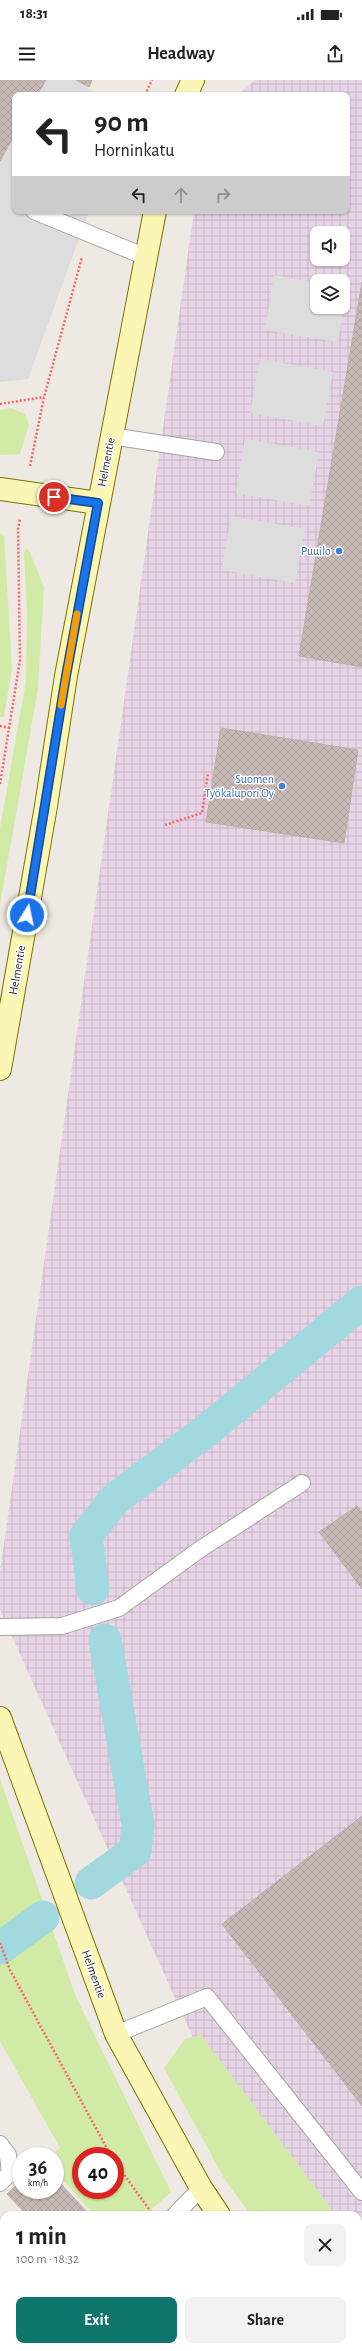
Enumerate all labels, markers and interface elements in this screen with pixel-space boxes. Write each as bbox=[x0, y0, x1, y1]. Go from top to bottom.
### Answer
text: 18:31 bbox=[20, 6, 48, 21]
icon: menu bbox=[16, 43, 38, 65]
icon: share bbox=[324, 43, 346, 65]
text: Headway bbox=[147, 45, 215, 63]
icon: left bbox=[28, 108, 80, 160]
text: 90 m bbox=[94, 109, 149, 137]
text: Horninkatu bbox=[94, 142, 174, 160]
icon: left bbox=[128, 184, 150, 206]
icon: ahead bbox=[170, 184, 192, 206]
icon: right bbox=[212, 184, 234, 206]
map controls bbox=[310, 226, 350, 314]
button: sound bbox=[310, 226, 350, 266]
button: layers bbox=[310, 274, 350, 314]
street label: Helmentie bbox=[95, 436, 117, 488]
pin bbox=[37, 480, 71, 514]
icon: arrive bbox=[43, 486, 65, 508]
place label: Puuilo bbox=[301, 545, 331, 557]
marker: Puuilo bbox=[334, 546, 344, 556]
place label: Suomen Työkalupori Oy bbox=[205, 773, 274, 800]
marker: Suomen Työkalupori Oy bbox=[277, 781, 287, 791]
position arrow bbox=[6, 894, 48, 936]
street label: Helmentie bbox=[7, 944, 27, 996]
street label: Helmentie bbox=[80, 1948, 108, 2000]
speed limit sign: 40 bbox=[72, 2147, 124, 2199]
text: 36 bbox=[29, 2158, 47, 2178]
text: km/h bbox=[28, 2178, 48, 2188]
button: close bbox=[304, 2224, 346, 2266]
text: 1 min bbox=[16, 2225, 67, 2249]
text: 100 m · 18:32 bbox=[16, 2253, 79, 2266]
button: Exit bbox=[16, 2297, 177, 2343]
button: Share bbox=[185, 2297, 346, 2343]

